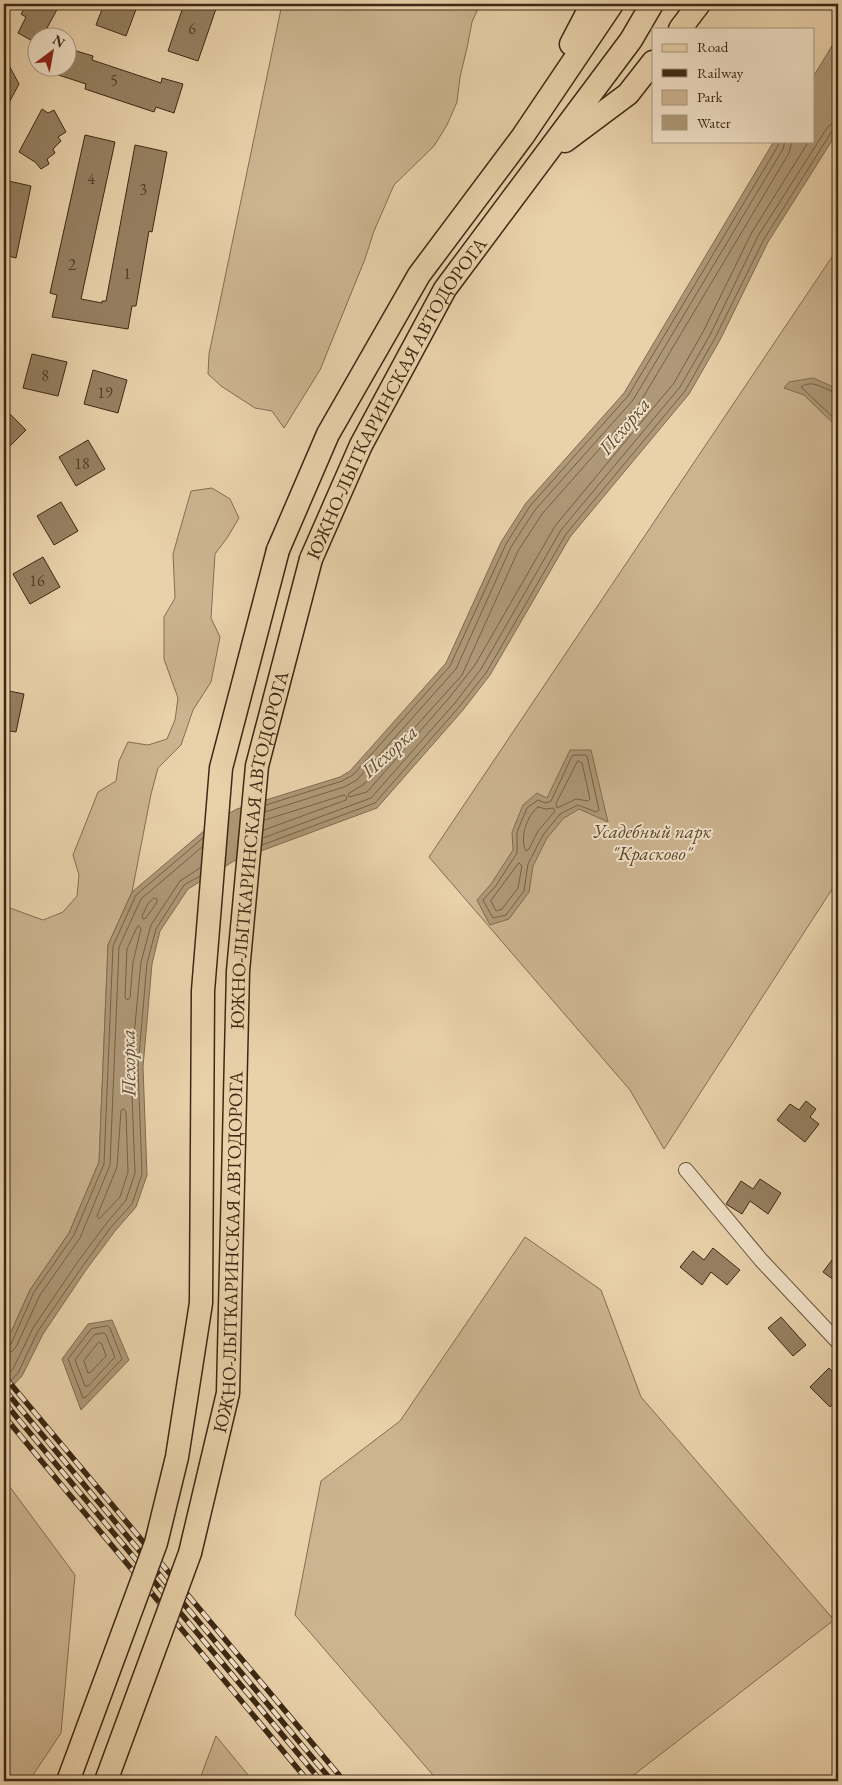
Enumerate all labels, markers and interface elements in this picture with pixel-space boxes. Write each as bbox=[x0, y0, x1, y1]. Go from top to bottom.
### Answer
house number: 6 bbox=[188, 18, 196, 39]
north arrow bbox=[28, 28, 78, 78]
legend bbox=[652, 28, 814, 142]
text: N bbox=[49, 30, 69, 52]
text: Road bbox=[697, 37, 729, 56]
text: Railway bbox=[697, 63, 744, 82]
house number: 5 bbox=[110, 70, 118, 91]
text: Park bbox=[697, 87, 724, 106]
text: Water bbox=[697, 113, 731, 132]
house number: 4 bbox=[87, 168, 95, 189]
house number: 3 bbox=[139, 179, 147, 200]
street label: ЮЖНО-ЛЫТКАРИНСКАЯ АВТОДОРОГА bbox=[300, 231, 492, 563]
house number: 2 bbox=[68, 254, 76, 275]
house number: 1 bbox=[123, 263, 131, 284]
house number: 8 bbox=[41, 365, 49, 386]
house number: 19 bbox=[97, 382, 113, 403]
water label: Пехорка bbox=[592, 392, 656, 461]
house number: 18 bbox=[74, 453, 90, 474]
house number: 16 bbox=[29, 570, 45, 591]
street label: ЮЖНО-ЛЫТКАРИНСКАЯ АВТОДОРОГА bbox=[224, 667, 294, 1030]
water label: Пехорка bbox=[355, 719, 423, 784]
park label: Усадебный парк "Красково" bbox=[593, 819, 712, 866]
water label: Пехорка bbox=[114, 1029, 142, 1098]
street label: ЮЖНО-ЛЫТКАРИНСКАЯ АВТОДОРОГА bbox=[206, 1070, 248, 1436]

